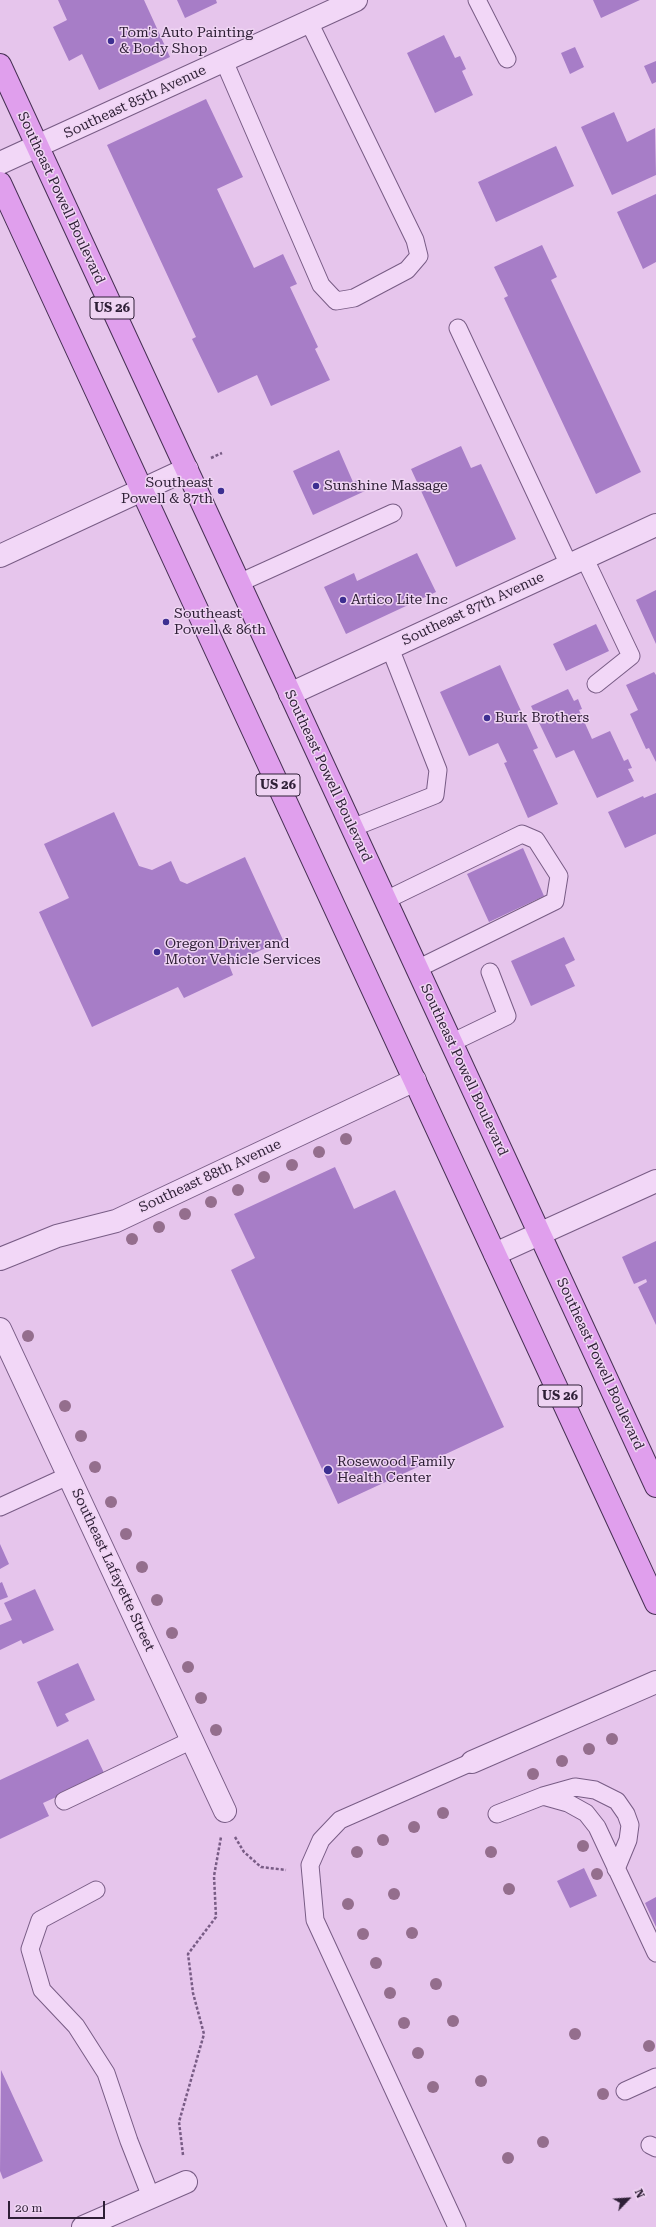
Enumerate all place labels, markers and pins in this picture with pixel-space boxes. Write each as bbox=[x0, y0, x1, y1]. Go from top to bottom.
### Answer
place label: Tom's Auto Painting & Body Shop bbox=[119, 25, 253, 58]
marker: Tom's Auto Painting & Body Shop bbox=[106, 36, 116, 46]
place label: Southeast Powell & 87th bbox=[121, 475, 213, 508]
place label: Sunshine Massage bbox=[324, 478, 448, 494]
marker: Sunshine Massage bbox=[311, 481, 321, 491]
marker: Southeast Powell & 87th bbox=[216, 486, 226, 496]
place label: Artico Lite Inc bbox=[351, 592, 448, 608]
marker: Artico Lite Inc bbox=[338, 595, 348, 605]
place label: Southeast Powell & 86th bbox=[174, 606, 266, 638]
marker: Southeast Powell & 86th bbox=[161, 617, 171, 627]
place label: Burk Brothers bbox=[495, 710, 589, 726]
marker: Burk Brothers bbox=[482, 713, 492, 723]
place label: Oregon Driver and Motor Vehicle Services bbox=[165, 936, 321, 968]
marker: Oregon Driver and Motor Vehicle Services bbox=[152, 947, 162, 957]
place label: Rosewood Family Health Center bbox=[337, 1454, 455, 1486]
marker: Rosewood Family Health Center bbox=[322, 1464, 334, 1476]

